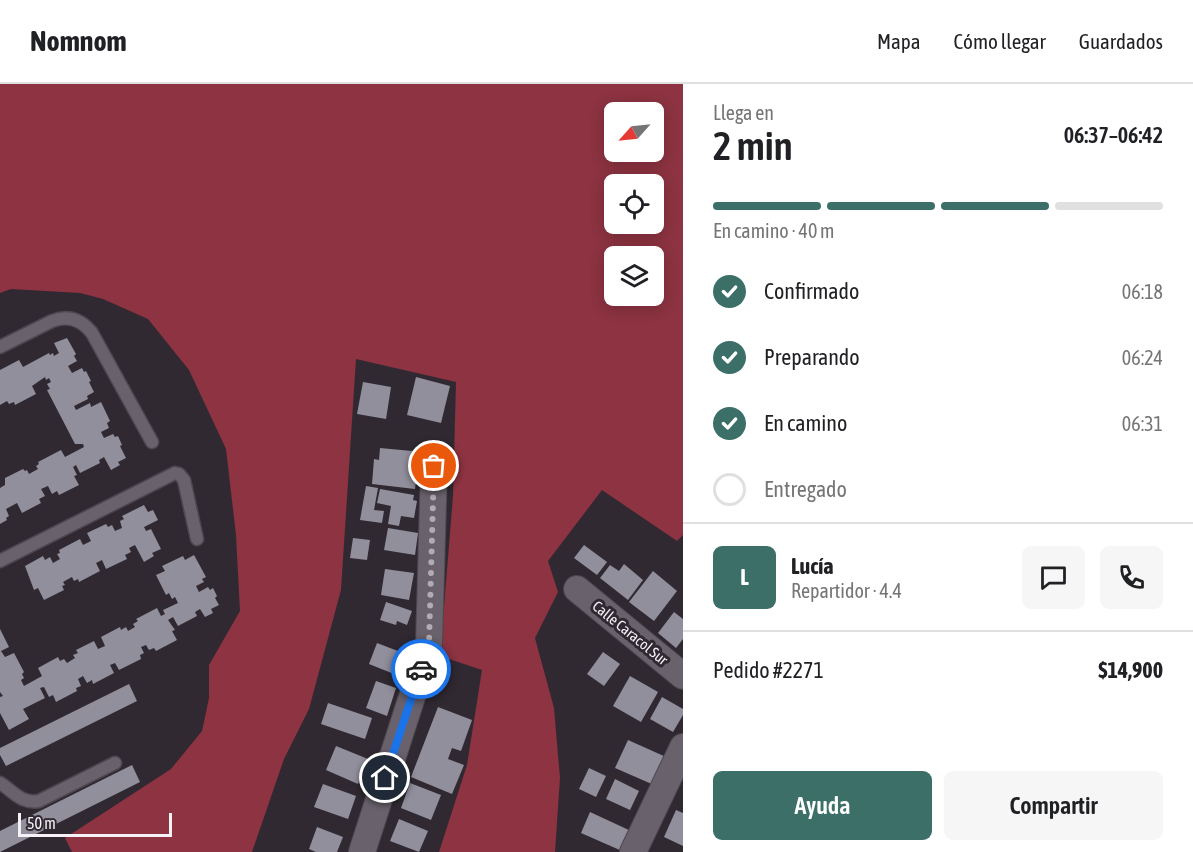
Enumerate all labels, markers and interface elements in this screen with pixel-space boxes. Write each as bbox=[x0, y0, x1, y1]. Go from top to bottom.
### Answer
text: Nomnom bbox=[30, 25, 127, 57]
text: Mapa bbox=[877, 29, 921, 53]
text: Cómo llegar bbox=[954, 29, 1046, 53]
text: Guardados bbox=[1079, 29, 1163, 53]
text: Llega en bbox=[713, 101, 774, 124]
north arrow bbox=[604, 102, 664, 162]
map controls bbox=[604, 102, 664, 306]
text: 06:37–06:42 bbox=[1064, 122, 1163, 148]
text: 2 min bbox=[713, 124, 793, 168]
button: locate bbox=[604, 174, 664, 234]
text: En camino · 40 m bbox=[713, 219, 834, 242]
button: layers bbox=[604, 246, 664, 306]
icon: check bbox=[713, 275, 746, 308]
text: Confirmado bbox=[764, 278, 859, 304]
text: 06:18 bbox=[1122, 280, 1163, 303]
icon: check bbox=[713, 341, 746, 374]
text: Preparando bbox=[764, 344, 860, 370]
text: 06:24 bbox=[1122, 346, 1163, 369]
icon: check bbox=[713, 407, 746, 440]
text: En camino bbox=[764, 410, 847, 436]
text: 06:31 bbox=[1122, 412, 1163, 435]
pin bbox=[408, 440, 459, 491]
icon: bag bbox=[417, 449, 450, 482]
text: Entregado bbox=[764, 476, 847, 502]
button: chat bbox=[1022, 546, 1085, 609]
button: phone bbox=[1100, 546, 1163, 609]
text: Lucía bbox=[791, 553, 834, 579]
text: L bbox=[740, 564, 749, 590]
text: Repartidor · 4.4 bbox=[791, 579, 902, 602]
street label: Calle Caracol Sur bbox=[589, 597, 672, 668]
courier bbox=[391, 639, 451, 699]
icon: car bbox=[405, 653, 438, 686]
text: Pedido #2271 bbox=[713, 657, 824, 683]
text: $14,900 bbox=[1098, 657, 1163, 683]
pin bbox=[359, 752, 410, 803]
icon: home bbox=[368, 761, 401, 794]
button: Ayuda bbox=[713, 771, 932, 840]
button: Compartir bbox=[944, 771, 1163, 840]
scale bar bbox=[18, 810, 172, 838]
text: 50 m bbox=[27, 814, 56, 832]

